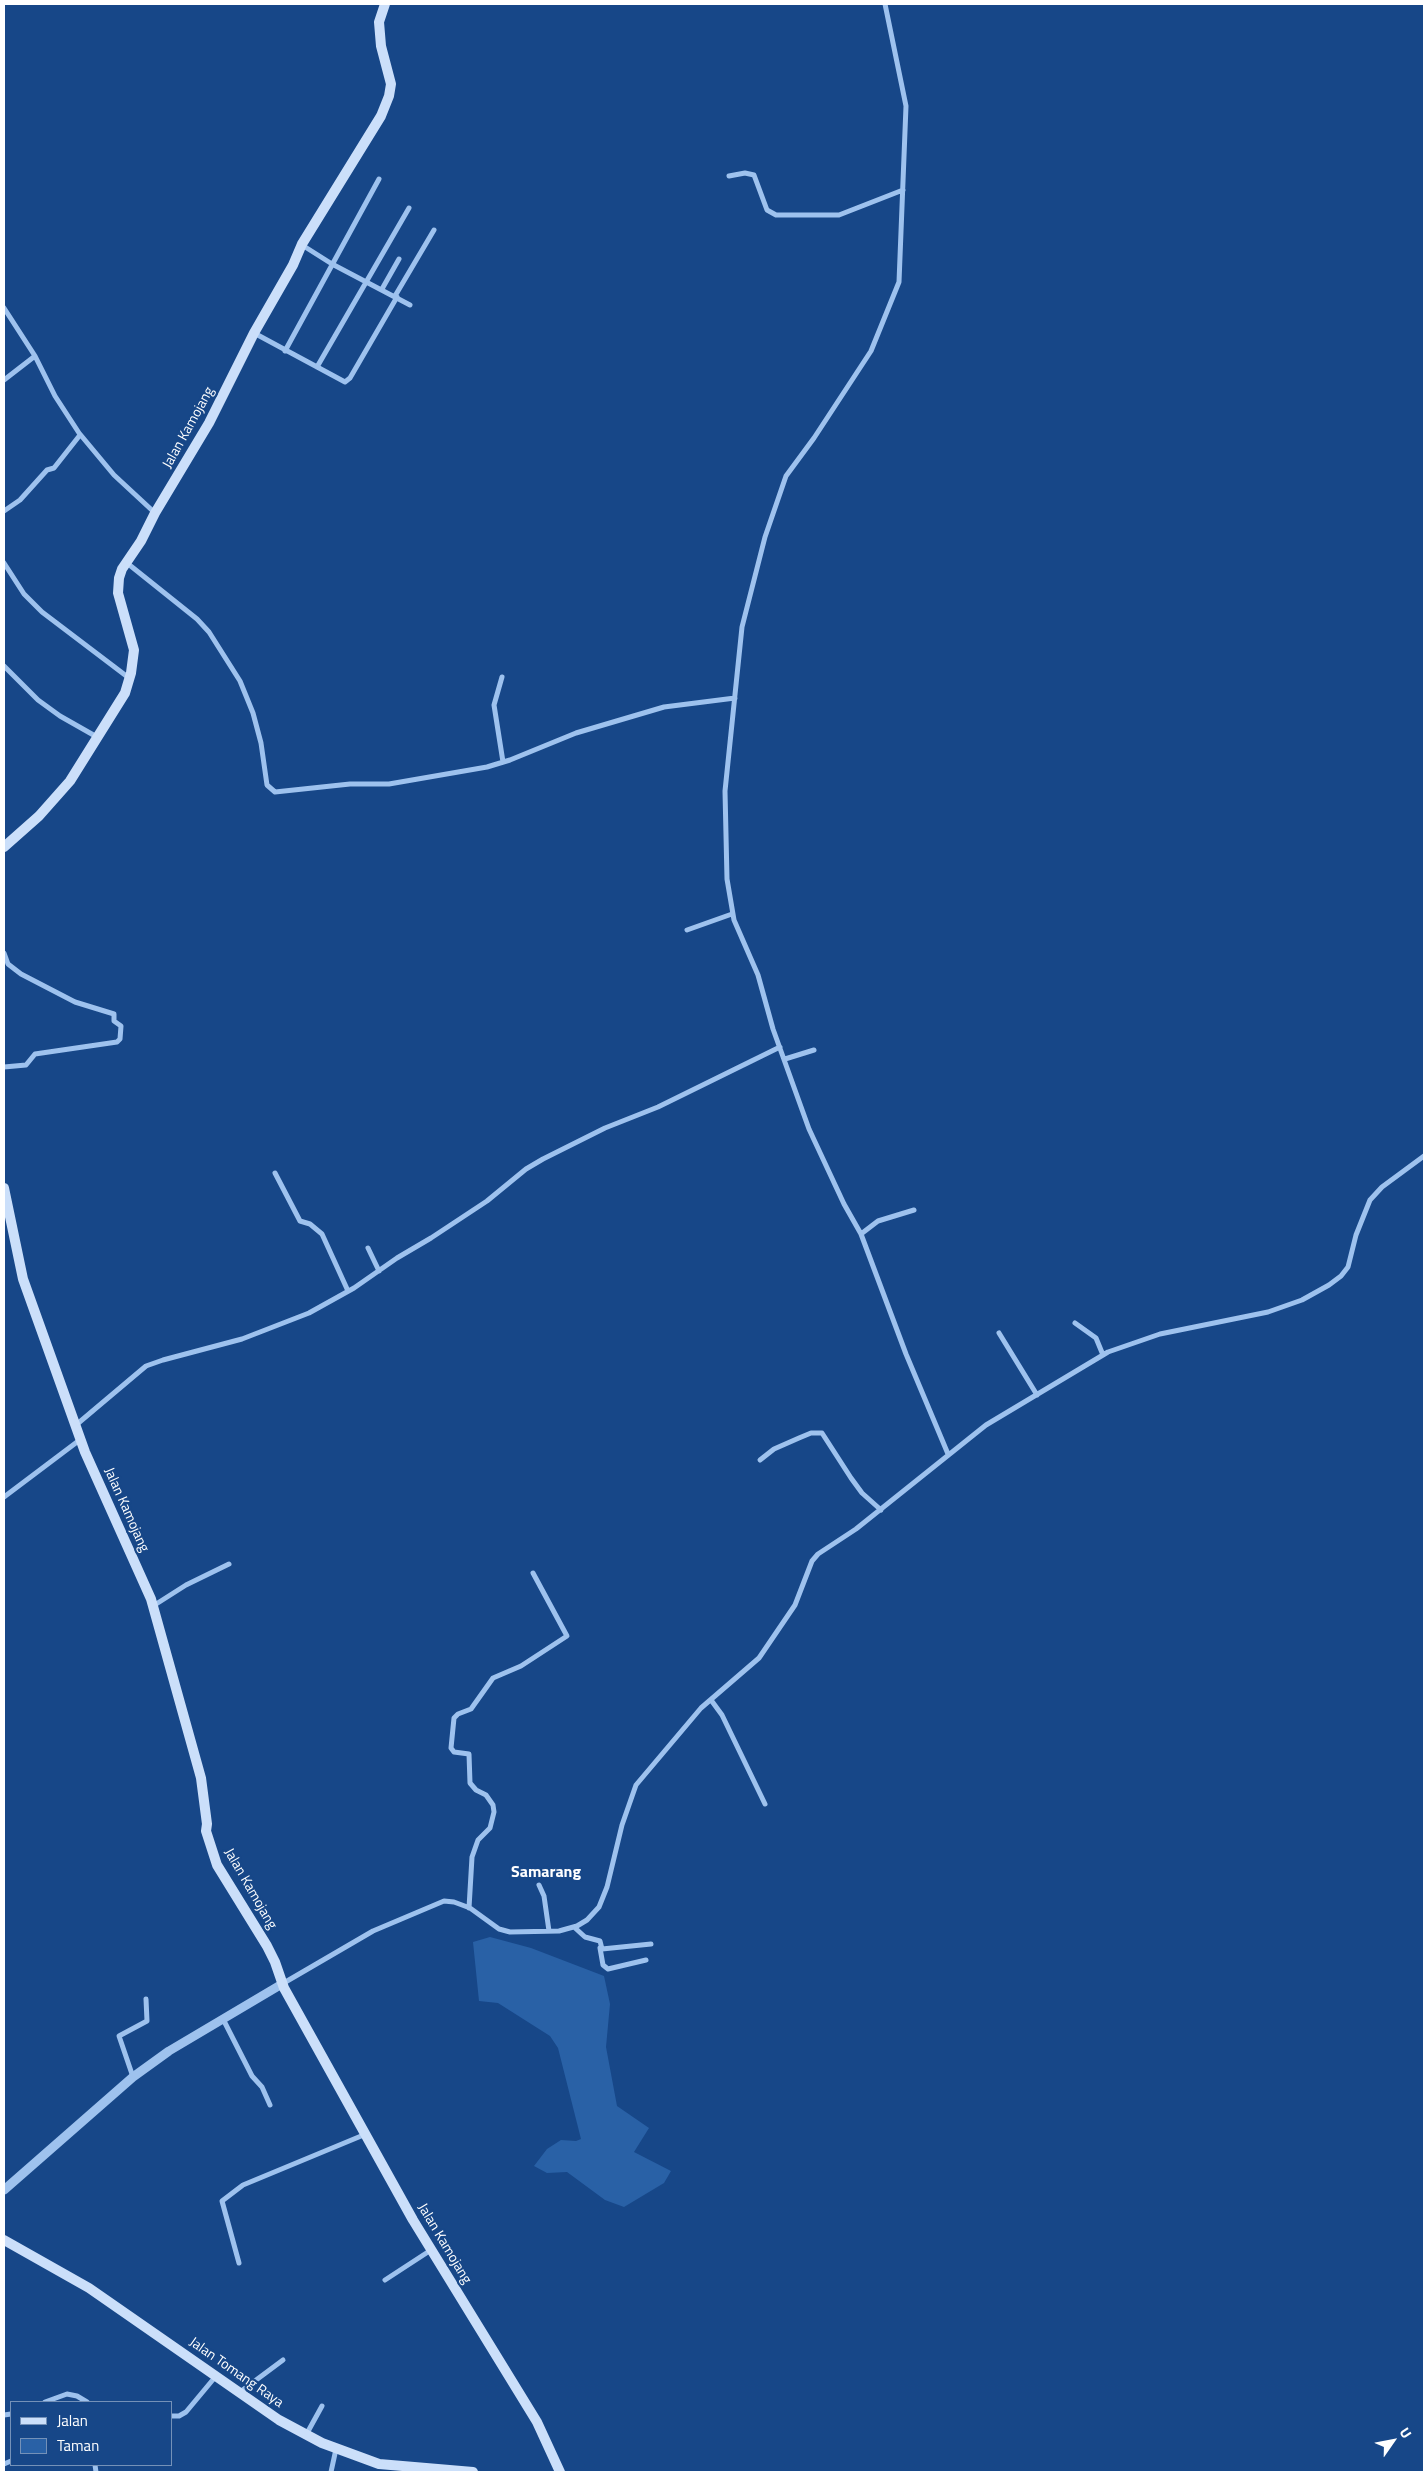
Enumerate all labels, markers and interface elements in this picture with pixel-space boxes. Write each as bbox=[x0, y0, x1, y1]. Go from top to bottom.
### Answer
street label: Jalan Kamojang bbox=[160, 384, 218, 472]
street label: Jalan Kamojang bbox=[100, 1465, 152, 1555]
street label: Jalan Kamojang bbox=[220, 1845, 280, 1933]
district label: Samarang bbox=[511, 1863, 581, 1883]
street label: Jalan Kamojang bbox=[413, 2201, 475, 2287]
street label: Jalan Tomang Raya bbox=[186, 2334, 286, 2412]
legend bbox=[10, 2401, 172, 2466]
text: Jalan bbox=[57, 2409, 88, 2432]
north arrow bbox=[1368, 2416, 1418, 2466]
text: U bbox=[1395, 2423, 1417, 2442]
text: Taman bbox=[57, 2434, 99, 2457]

